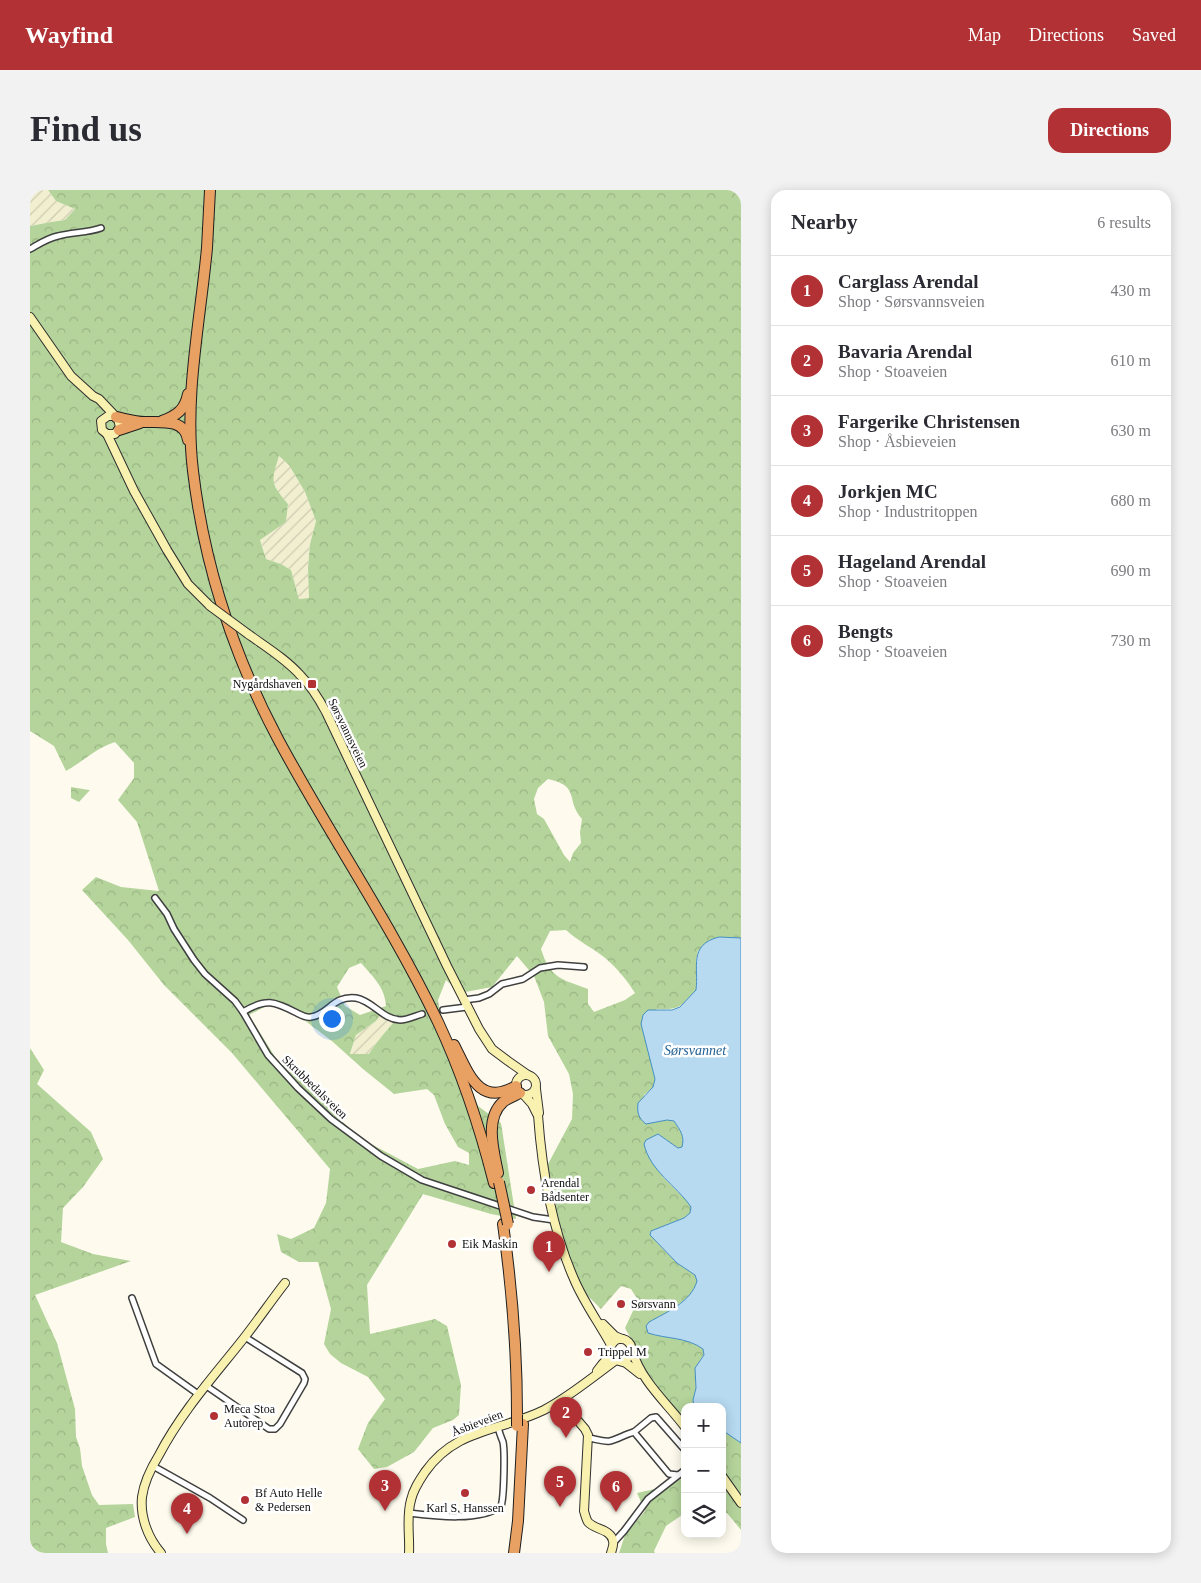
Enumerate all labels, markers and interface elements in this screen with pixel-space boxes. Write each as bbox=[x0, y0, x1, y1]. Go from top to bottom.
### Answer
text: Wayfind bbox=[25, 22, 113, 48]
text: Map bbox=[968, 25, 1001, 45]
text: Directions bbox=[1029, 25, 1104, 45]
text: Saved bbox=[1132, 25, 1176, 45]
button: Directions bbox=[1048, 108, 1171, 153]
text: Find us bbox=[30, 110, 142, 149]
text: Nearby bbox=[791, 210, 858, 234]
text: 6 results bbox=[1097, 214, 1151, 231]
text: Carglass Arendal bbox=[838, 271, 979, 292]
text: 1 bbox=[803, 282, 811, 299]
text: 430 m bbox=[1111, 282, 1151, 299]
text: Shop · Sørsvannsveien bbox=[838, 293, 985, 310]
text: Bavaria Arendal bbox=[838, 341, 972, 362]
text: 2 bbox=[803, 352, 811, 369]
text: 610 m bbox=[1111, 352, 1151, 369]
text: Shop · Stoaveien bbox=[838, 363, 947, 380]
text: Fargerike Christensen bbox=[838, 411, 1020, 432]
text: 3 bbox=[803, 422, 811, 439]
text: 630 m bbox=[1111, 422, 1151, 439]
text: Shop · Åsbieveien bbox=[838, 433, 956, 450]
text: Jorkjen MC bbox=[838, 481, 938, 502]
text: 4 bbox=[803, 492, 811, 509]
text: 680 m bbox=[1111, 492, 1151, 509]
text: Shop · Industritoppen bbox=[838, 503, 978, 520]
text: Hageland Arendal bbox=[838, 551, 986, 572]
text: 5 bbox=[803, 562, 811, 579]
text: 690 m bbox=[1111, 562, 1151, 579]
text: Shop · Stoaveien bbox=[838, 573, 947, 590]
text: Bengts bbox=[838, 621, 893, 642]
text: 6 bbox=[803, 632, 811, 649]
text: 730 m bbox=[1111, 632, 1151, 649]
text: Shop · Stoaveien bbox=[838, 643, 947, 660]
place label: Nygårdshaven bbox=[233, 677, 302, 691]
marker: Nygårdshaven bbox=[306, 678, 318, 690]
street label: Sørsvannsveien bbox=[325, 696, 371, 770]
your location bbox=[319, 1006, 345, 1032]
water label: Sørsvannet bbox=[664, 1043, 727, 1058]
street label: Skrubbedalsveien bbox=[279, 1052, 351, 1122]
place label: Arendal Bådsenter bbox=[541, 1176, 589, 1204]
marker: Arendal Bådsenter bbox=[525, 1184, 537, 1196]
pin: 1 bbox=[533, 1231, 565, 1272]
place label: Eik Maskin bbox=[462, 1237, 518, 1251]
marker: Eik Maskin bbox=[446, 1238, 458, 1250]
place label: Sørsvann bbox=[631, 1297, 676, 1311]
marker: Sørsvann bbox=[615, 1298, 627, 1310]
place label: Trippel M bbox=[598, 1345, 647, 1359]
marker: Trippel M bbox=[582, 1346, 594, 1358]
pin: 2 bbox=[550, 1397, 582, 1438]
place label: Meca Stoa Autorep bbox=[224, 1402, 276, 1430]
map controls bbox=[681, 1403, 726, 1538]
button: + bbox=[681, 1403, 726, 1448]
street label: Åsbieveien bbox=[449, 1407, 505, 1439]
marker: Meca Stoa Autorep bbox=[208, 1410, 220, 1422]
button: − bbox=[681, 1448, 726, 1493]
pin: 5 bbox=[544, 1466, 576, 1507]
pin: 3 bbox=[369, 1470, 401, 1511]
pin: 6 bbox=[600, 1471, 632, 1512]
place label: Bf Auto Helle & Pedersen bbox=[255, 1486, 322, 1514]
marker: Karl S. Hanssen bbox=[459, 1487, 471, 1499]
pin: 4 bbox=[171, 1493, 203, 1534]
button: layers bbox=[681, 1493, 726, 1538]
marker: Bf Auto Helle & Pedersen bbox=[239, 1494, 251, 1506]
place label: Karl S. Hanssen bbox=[426, 1501, 504, 1515]

